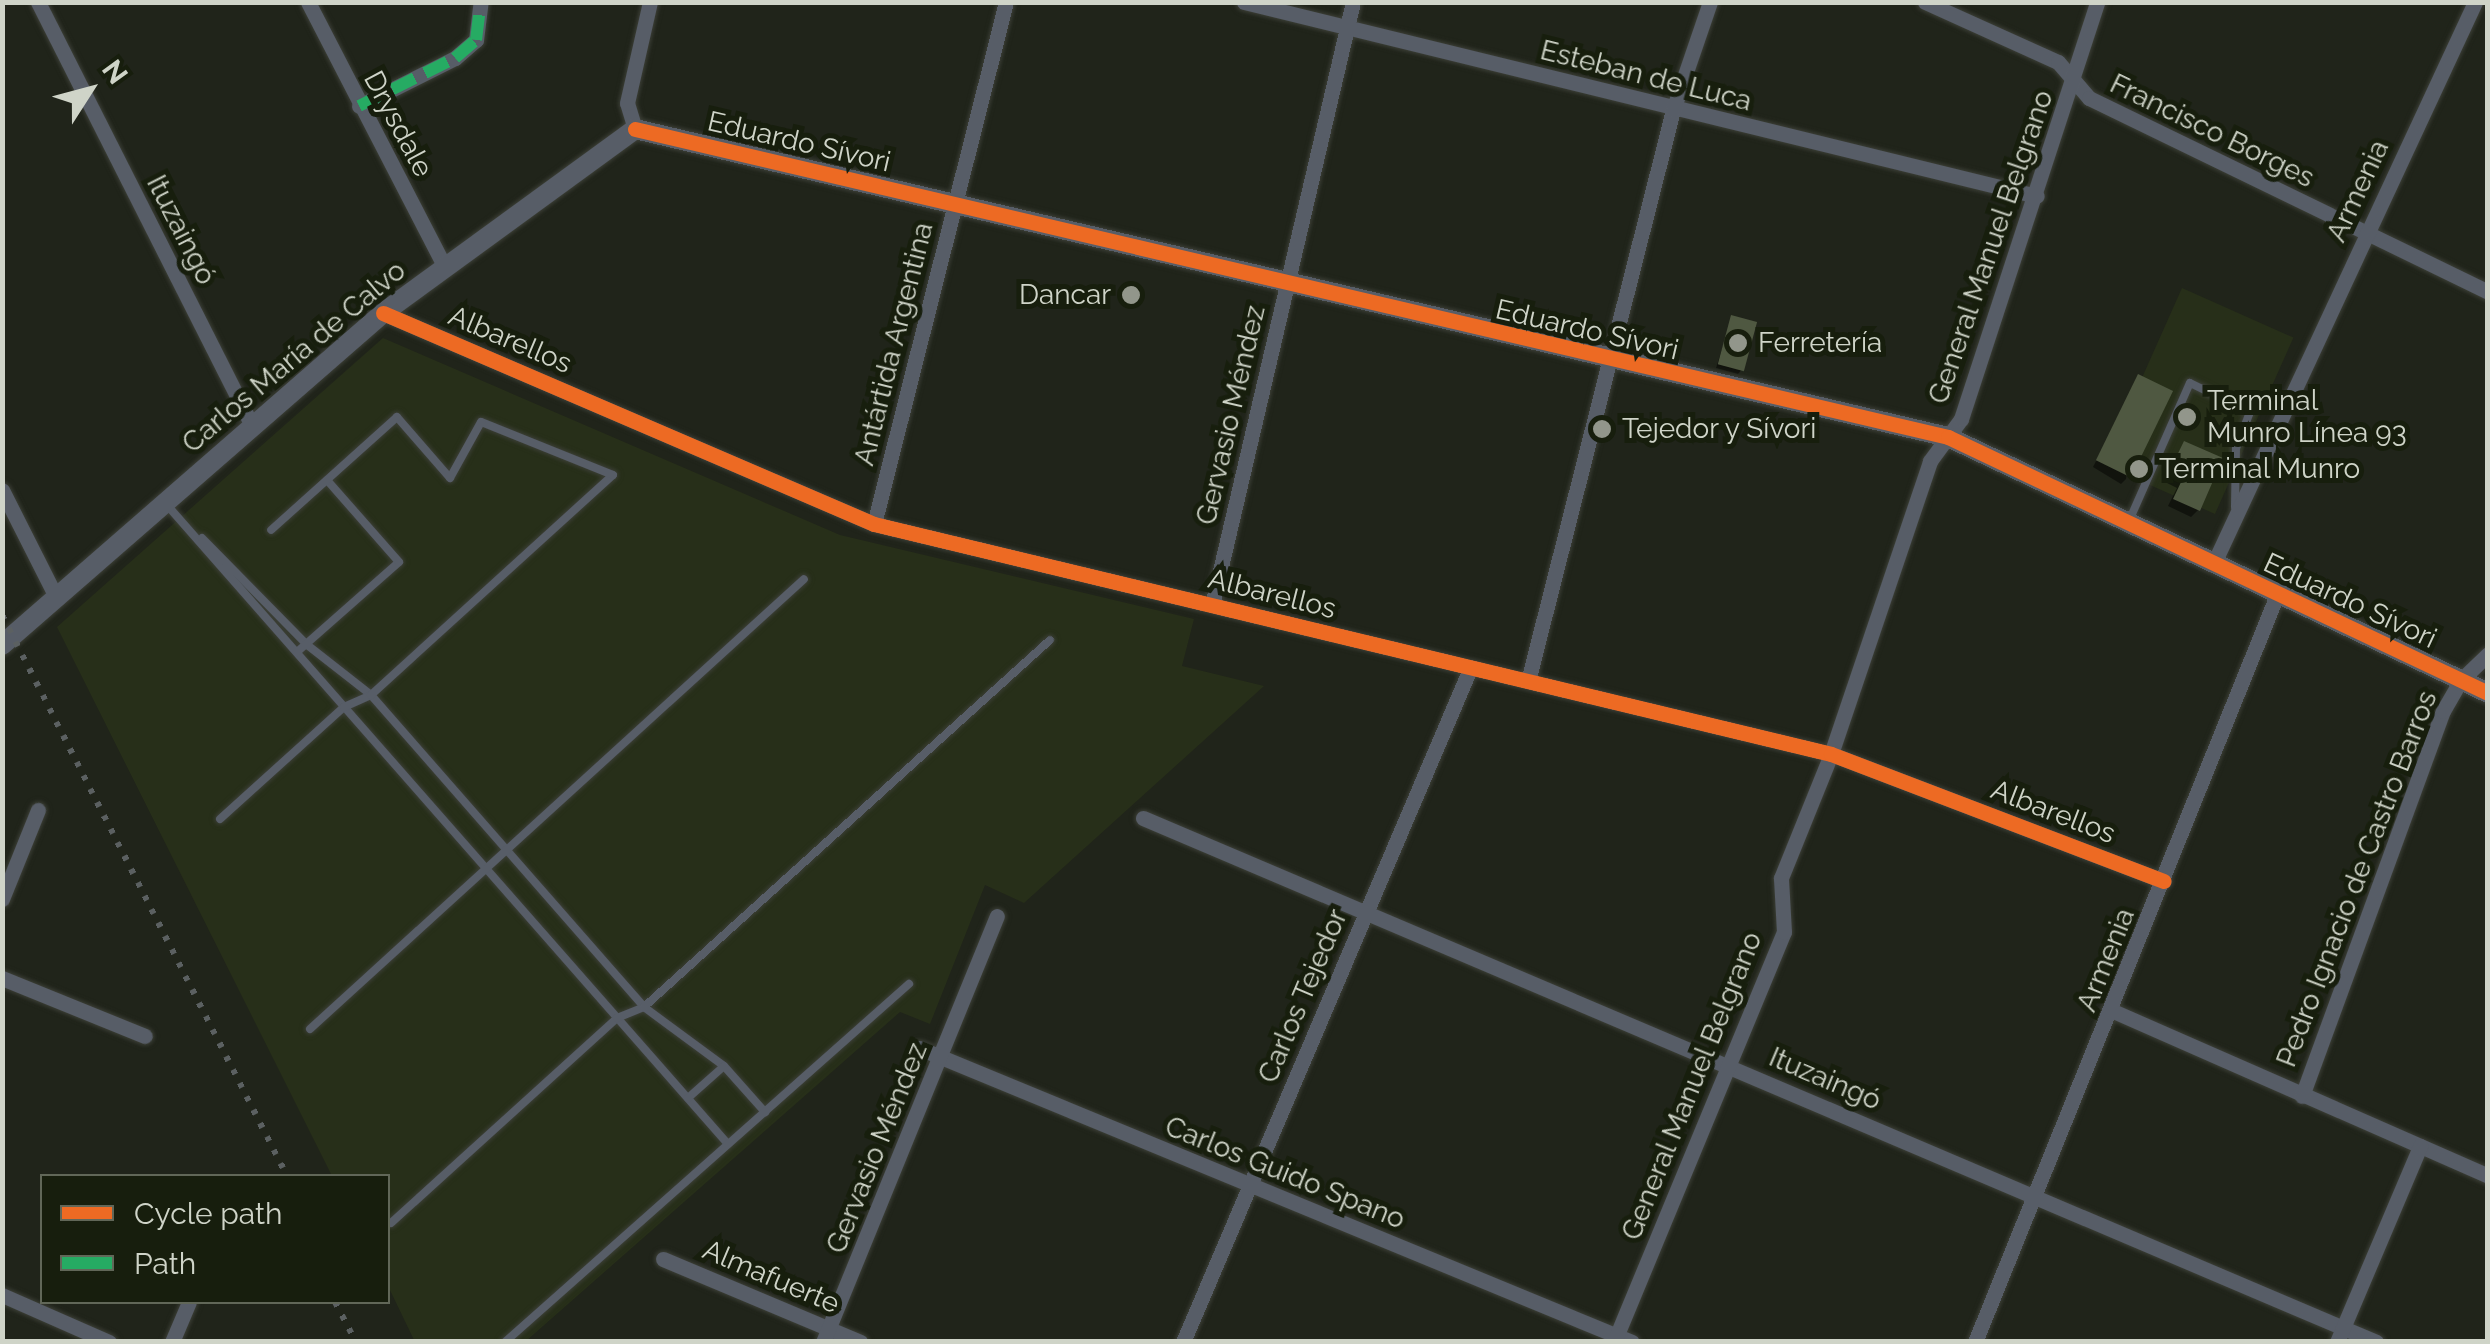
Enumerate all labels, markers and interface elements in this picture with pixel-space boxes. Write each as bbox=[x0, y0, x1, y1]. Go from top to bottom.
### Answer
street label: Esteban de Luca bbox=[1537, 33, 1755, 119]
north arrow bbox=[40, 40, 140, 140]
text: N bbox=[95, 54, 134, 90]
street label: Drysdale bbox=[356, 65, 440, 183]
street label: Francisco Borges bbox=[2105, 67, 2319, 195]
street label: General Manuel Belgrano bbox=[1921, 85, 2061, 409]
street label: Eduardo Sívori bbox=[704, 105, 894, 179]
street label: Armenia bbox=[2320, 135, 2396, 247]
street label: Ituzaingó bbox=[139, 170, 223, 290]
street label: Antártida Argentina bbox=[847, 219, 941, 469]
street label: Carlos María de Calvo bbox=[176, 254, 412, 460]
place label: Dancar bbox=[1019, 278, 1111, 312]
marker: Dancar bbox=[1120, 284, 1142, 306]
street label: Eduardo Sívori bbox=[1492, 293, 1682, 367]
street label: Albarellos bbox=[443, 299, 577, 381]
street label: Gervasio Méndez bbox=[1189, 302, 1273, 528]
place label: Ferretería bbox=[1758, 326, 1882, 360]
marker: Ferretería bbox=[1727, 332, 1749, 354]
place label: Terminal Munro Línea 93 bbox=[2207, 384, 2407, 450]
marker: Terminal Munro Línea 93 bbox=[2176, 406, 2198, 428]
place label: Tejedor y Sívori bbox=[1622, 412, 1819, 446]
marker: Tejedor y Sívori bbox=[1591, 418, 1613, 440]
place label: Terminal Munro bbox=[2159, 452, 2361, 486]
marker: Terminal Munro bbox=[2128, 458, 2150, 480]
street label: Eduardo Sívori bbox=[2258, 546, 2442, 656]
street label: Albarellos bbox=[1205, 562, 1339, 626]
street label: Pedro Ignacio de Castro Barros bbox=[2270, 686, 2444, 1072]
street label: Albarellos bbox=[1986, 773, 2120, 851]
street label: Armenia bbox=[2070, 903, 2142, 1017]
street label: Carlos Tejedor bbox=[1251, 904, 1355, 1088]
street label: General Manuel Belgrano bbox=[1614, 926, 1770, 1246]
street label: Gervasio Méndez bbox=[819, 1038, 935, 1258]
street label: Ituzaingó bbox=[1764, 1040, 1886, 1118]
street label: Carlos Guido Spano bbox=[1160, 1110, 1410, 1236]
legend bbox=[40, 1174, 390, 1304]
text: Cycle path bbox=[134, 1196, 282, 1231]
street label: Almafuerte bbox=[698, 1233, 844, 1321]
text: Path bbox=[134, 1246, 196, 1281]

